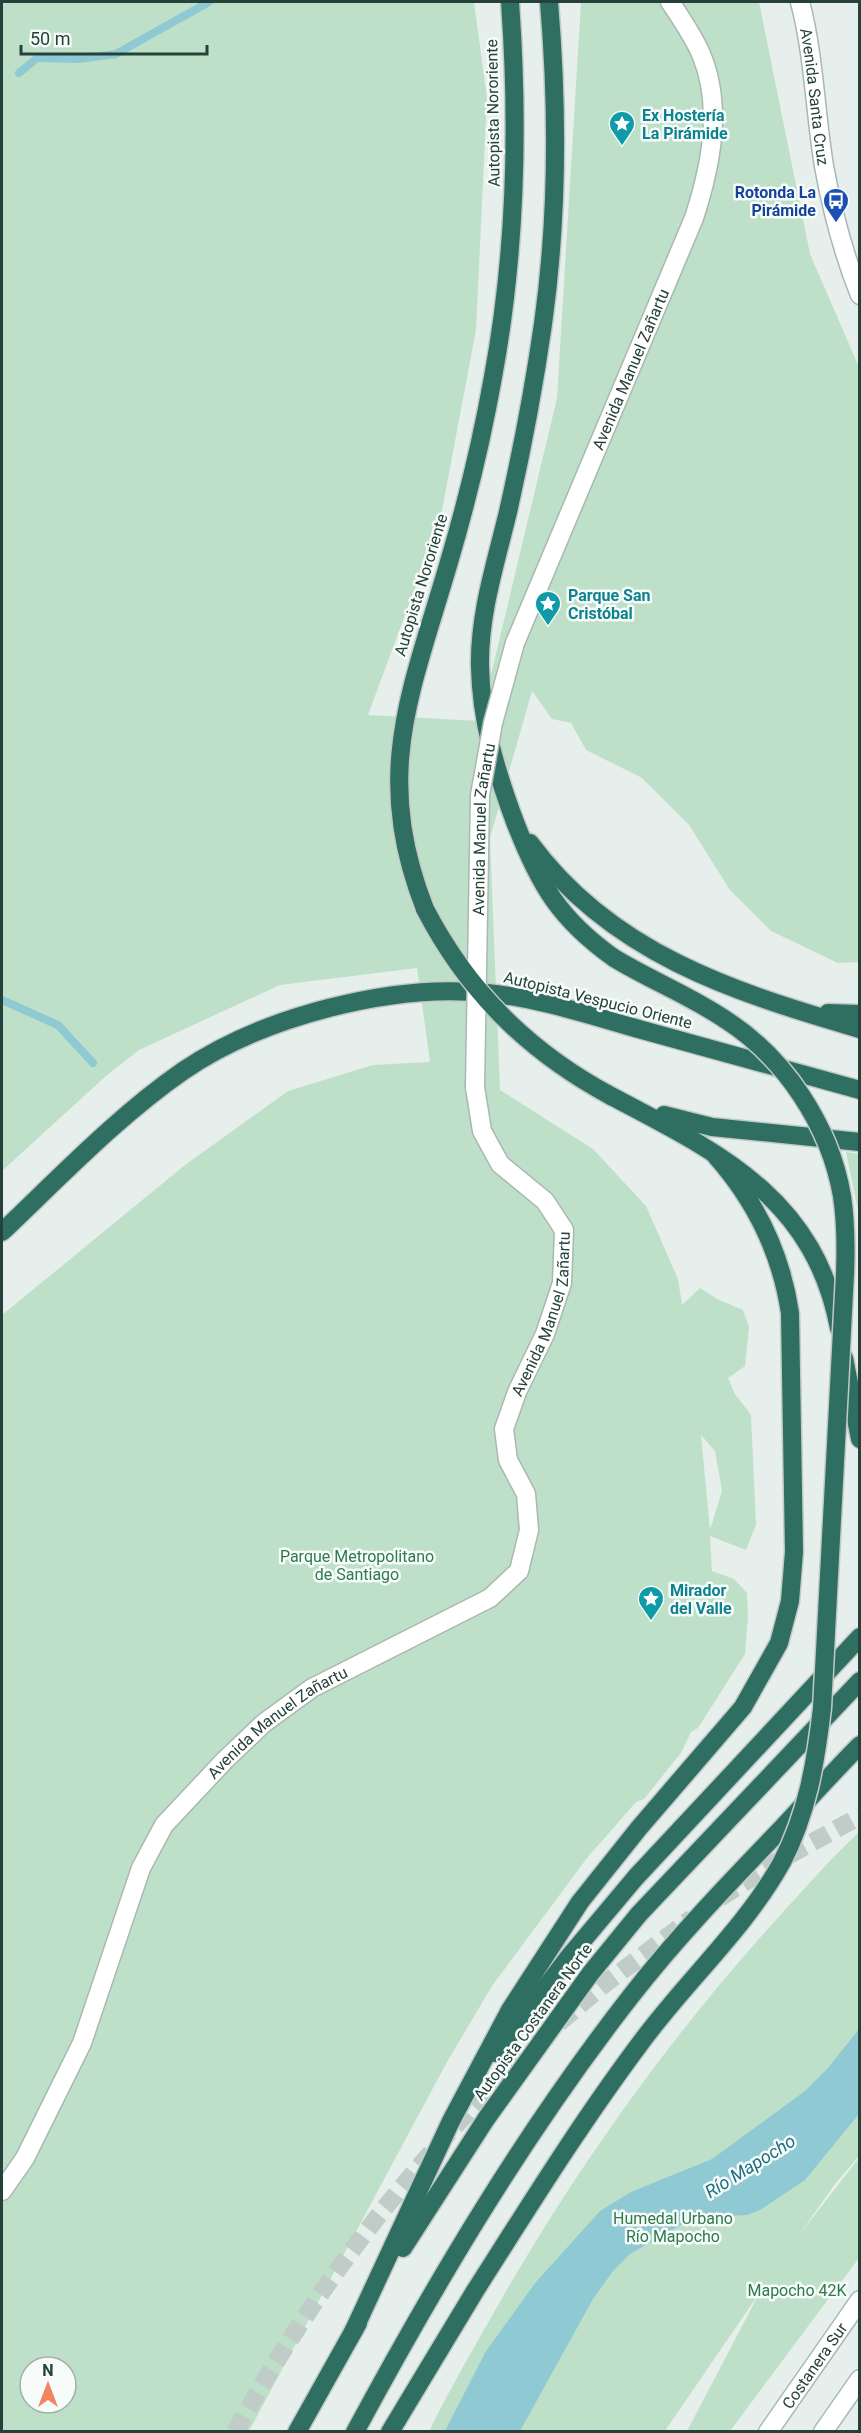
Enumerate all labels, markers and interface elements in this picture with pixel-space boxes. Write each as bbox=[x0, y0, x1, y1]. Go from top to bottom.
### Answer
scale bar bbox=[21, 18, 207, 56]
street label: Avenida Santa Cruz bbox=[797, 27, 833, 167]
text: 50 m bbox=[30, 28, 70, 49]
street label: Autopista Nororiente bbox=[482, 39, 504, 187]
place label: Ex Hostería La Pirámide bbox=[642, 106, 728, 143]
place icon: Ex Hostería La Pirámide bbox=[607, 109, 637, 147]
place label: Rotonda La Pirámide bbox=[735, 183, 816, 220]
bus stop icon: Rotonda La Pirámide bbox=[821, 186, 851, 224]
street label: Avenida Manuel Zañartu bbox=[588, 286, 673, 453]
street label: Autopista Nororiente bbox=[390, 512, 452, 658]
place label: Parque San Cristóbal bbox=[568, 586, 651, 623]
place icon: Parque San Cristóbal bbox=[533, 589, 563, 627]
street label: Avenida Manuel Zañartu bbox=[468, 742, 499, 916]
street label: Autopista Vespucio Oriente bbox=[502, 967, 694, 1033]
street label: Avenida Manuel Zañartu bbox=[507, 1231, 573, 1399]
park label: Parque Metropolitano de Santiago bbox=[280, 1547, 434, 1584]
place label: Mirador del Valle bbox=[670, 1581, 732, 1618]
place icon: Mirador del Valle bbox=[636, 1584, 666, 1622]
street label: Avenida Manuel Zañartu bbox=[203, 1662, 350, 1782]
street label: Autopista Costanera Norte bbox=[470, 1940, 596, 2104]
water label: Río Mapocho bbox=[701, 2130, 799, 2202]
park label: Humedal Urbano Río Mapocho bbox=[613, 2209, 733, 2246]
park label: Mapocho 42K bbox=[747, 2281, 848, 2300]
street label: Costanera Sur bbox=[778, 2318, 851, 2412]
north arrow bbox=[18, 2355, 78, 2415]
text: N bbox=[42, 2361, 54, 2380]

